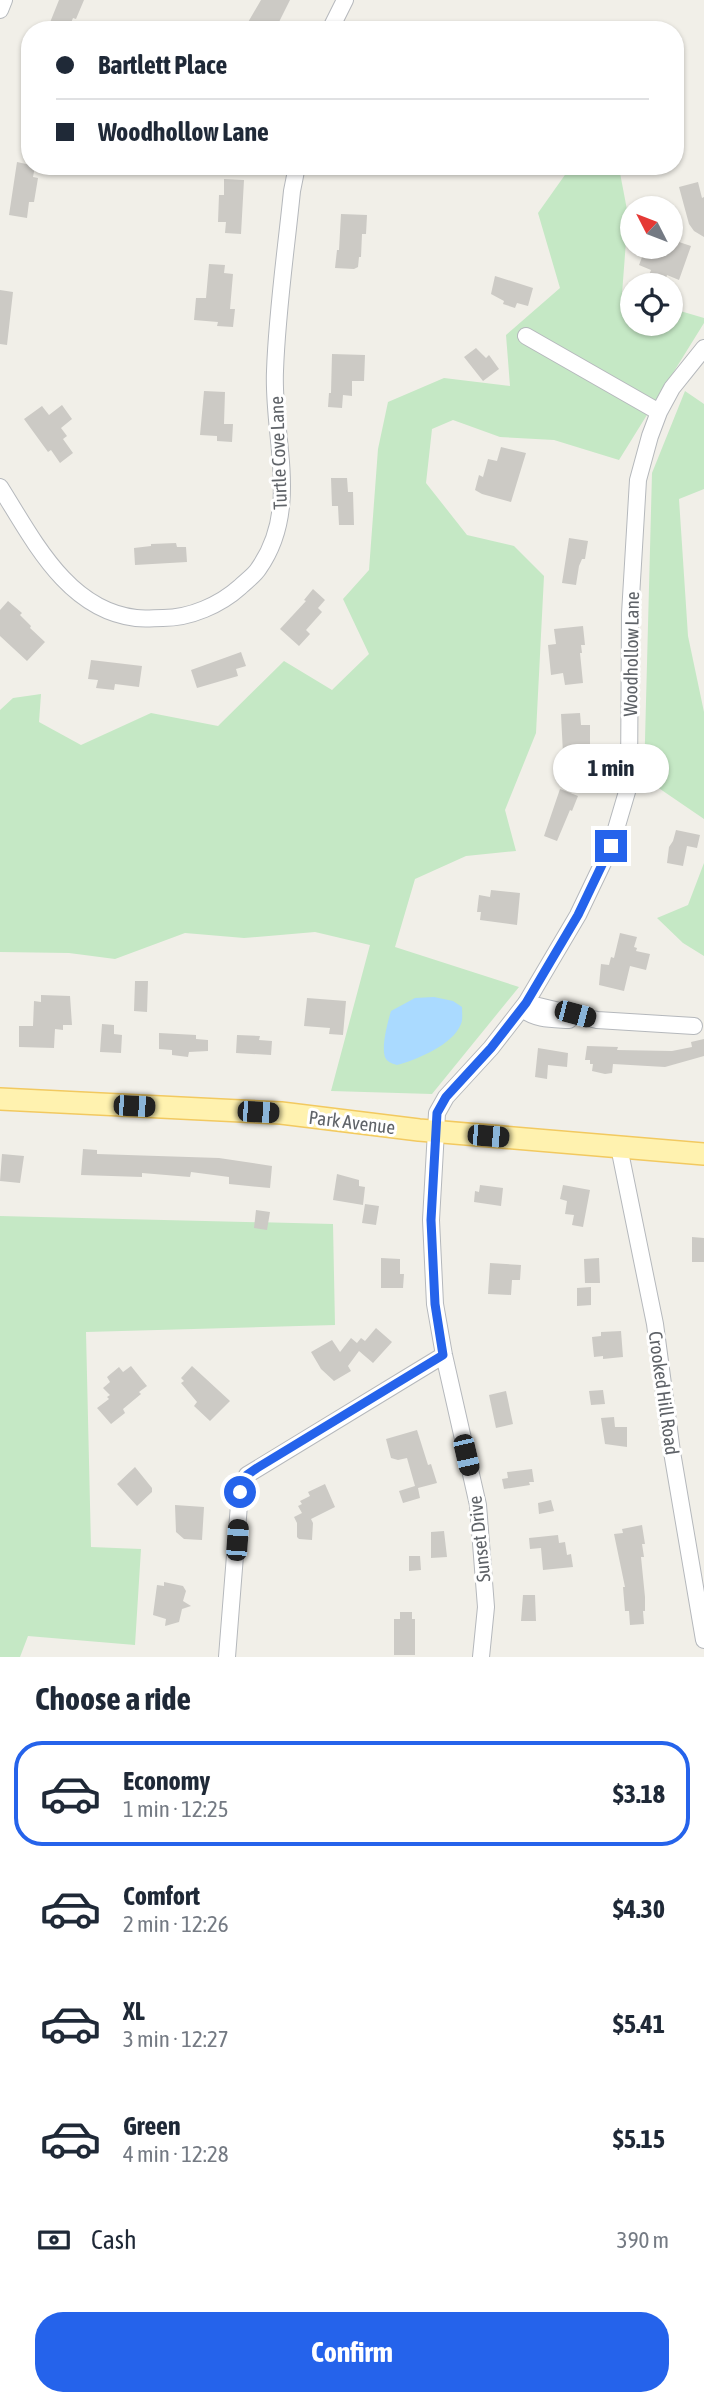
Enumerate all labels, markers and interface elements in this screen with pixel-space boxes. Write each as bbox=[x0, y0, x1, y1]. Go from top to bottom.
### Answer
text: Bartlett Place bbox=[98, 50, 227, 80]
text: Woodhollow Lane bbox=[98, 117, 269, 147]
north arrow bbox=[620, 196, 682, 259]
map controls bbox=[620, 196, 683, 336]
button: locate bbox=[620, 273, 683, 336]
street label: Turtle Cove Lane bbox=[265, 396, 291, 510]
street label: Woodhollow Lane bbox=[619, 591, 643, 717]
callout: 1 min bbox=[553, 744, 669, 794]
text: 1 min bbox=[588, 755, 634, 781]
route end bbox=[595, 830, 627, 862]
car bbox=[552, 998, 599, 1030]
car bbox=[113, 1094, 156, 1118]
car bbox=[237, 1100, 280, 1124]
street label: Park Avenue bbox=[308, 1106, 396, 1138]
car bbox=[467, 1124, 510, 1148]
street label: Crooked Hill Road bbox=[644, 1330, 684, 1456]
car bbox=[452, 1432, 481, 1478]
route start bbox=[224, 1476, 256, 1508]
street label: Sunset Drive bbox=[464, 1495, 494, 1583]
car bbox=[226, 1518, 249, 1562]
text: Choose a ride bbox=[35, 1680, 191, 1717]
icon: car bbox=[39, 1762, 102, 1825]
text: Economy bbox=[123, 1766, 210, 1796]
text: $3.18 bbox=[613, 1779, 665, 1809]
text: 1 min · 12:25 bbox=[123, 1796, 229, 1822]
icon: car bbox=[39, 1877, 102, 1940]
text: Comfort bbox=[123, 1881, 200, 1911]
text: $4.30 bbox=[613, 1894, 665, 1924]
text: 2 min · 12:26 bbox=[123, 1911, 229, 1937]
icon: car bbox=[39, 1992, 102, 2055]
text: XL bbox=[123, 1996, 145, 2026]
text: $5.41 bbox=[613, 2009, 665, 2039]
text: 3 min · 12:27 bbox=[123, 2026, 229, 2052]
icon: car bbox=[39, 2107, 102, 2170]
text: Green bbox=[123, 2111, 181, 2141]
text: $5.15 bbox=[613, 2124, 665, 2154]
text: 4 min · 12:28 bbox=[123, 2141, 229, 2167]
icon: cash bbox=[35, 2221, 73, 2259]
text: Cash bbox=[91, 2225, 137, 2255]
text: 390 m bbox=[617, 2227, 669, 2253]
button: Confirm bbox=[35, 2312, 669, 2392]

